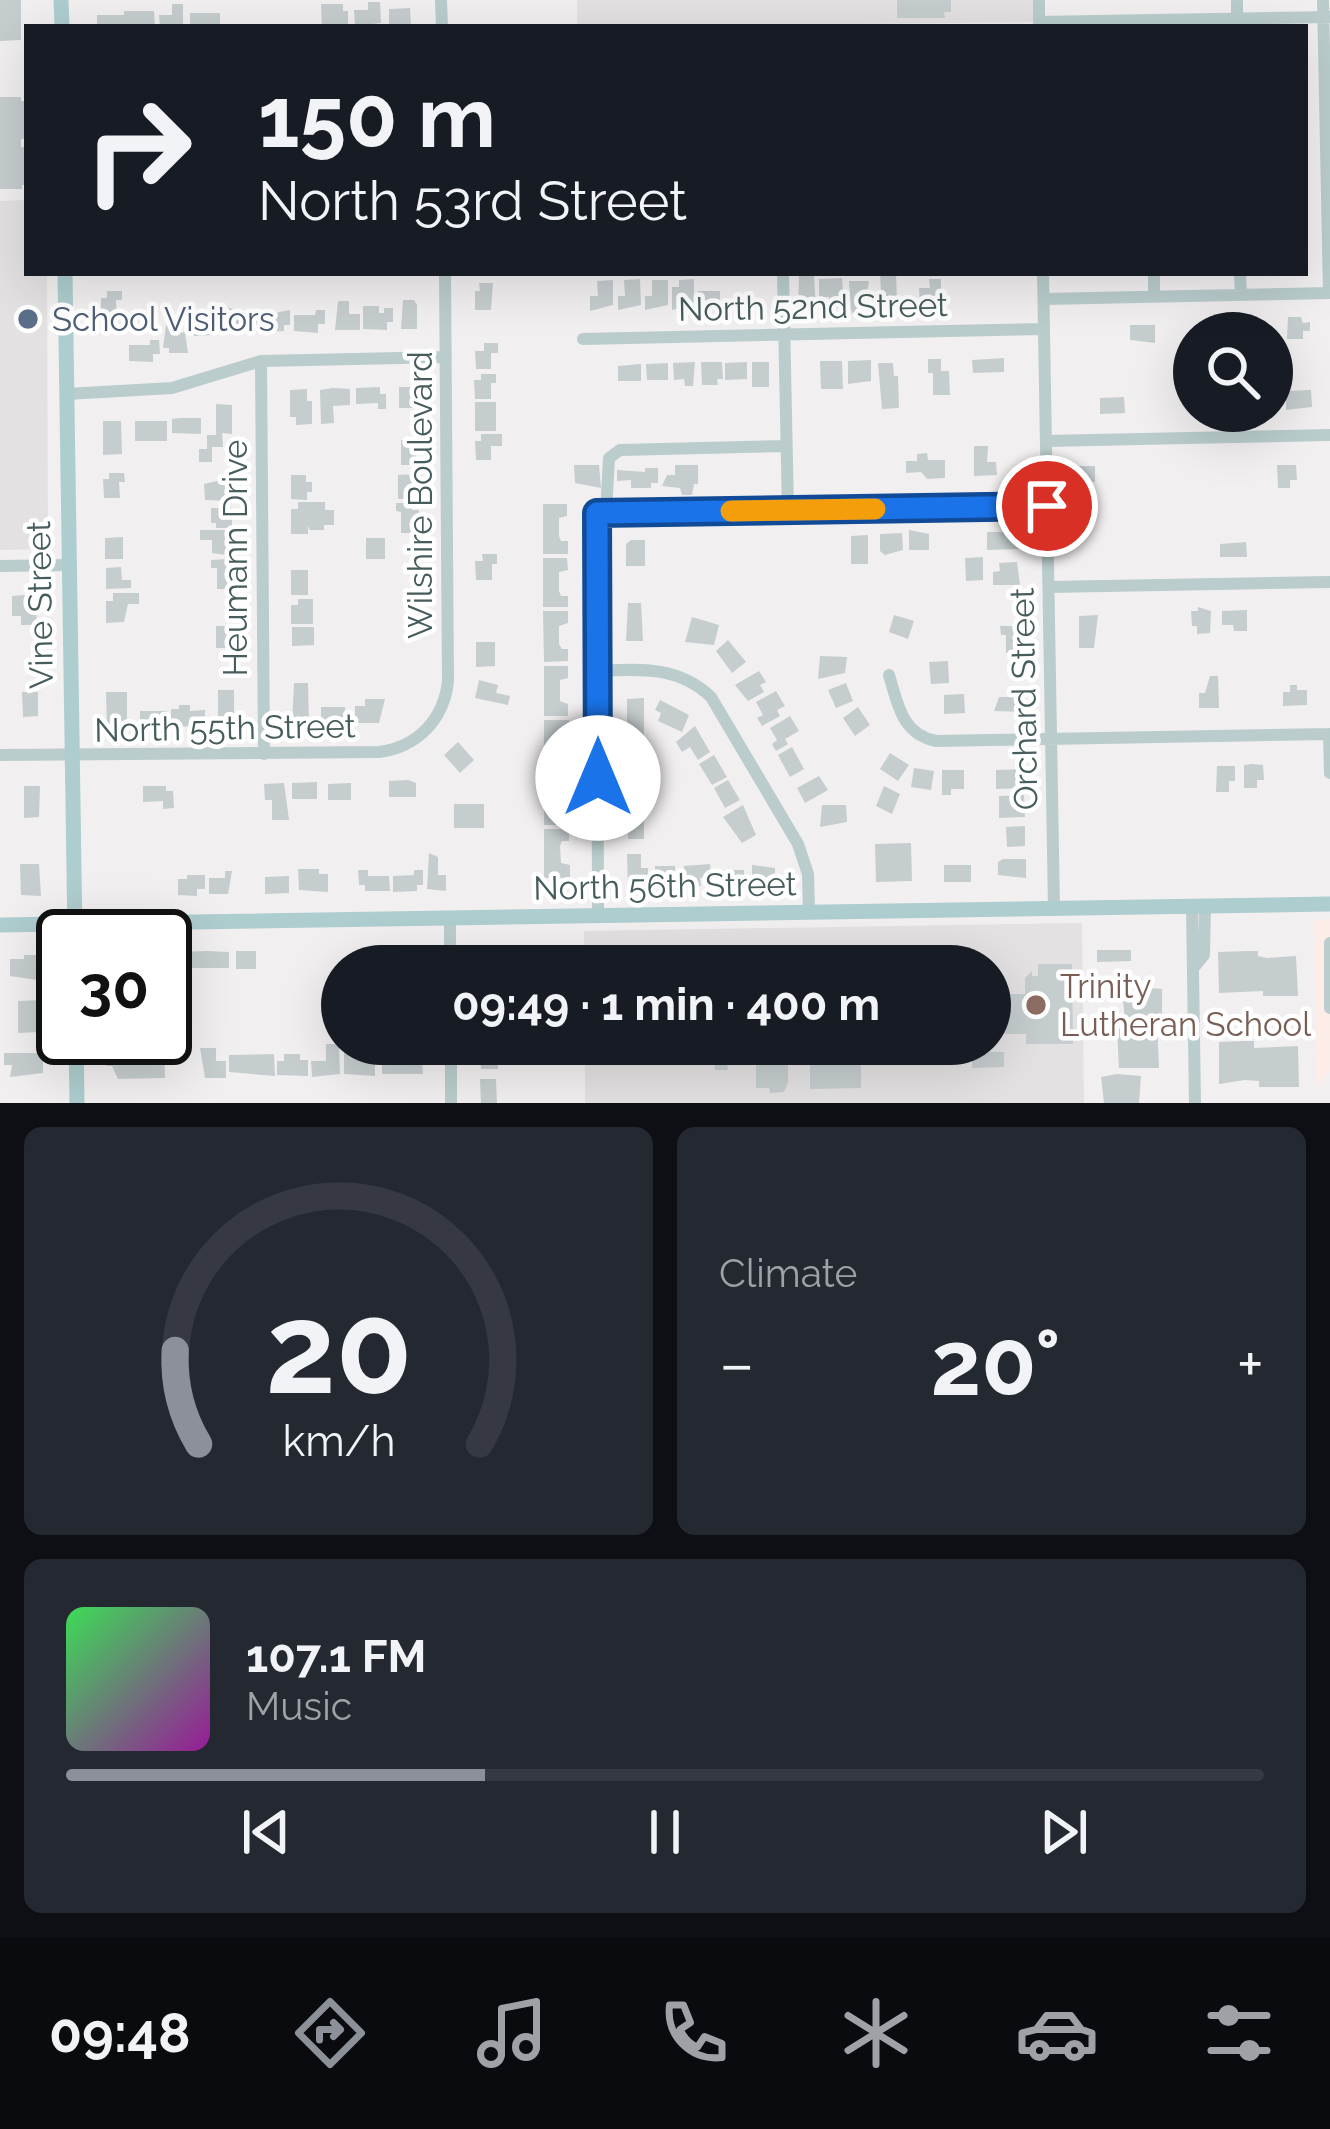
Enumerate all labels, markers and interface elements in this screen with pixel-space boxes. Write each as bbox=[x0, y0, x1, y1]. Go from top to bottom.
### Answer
text: 150 m bbox=[258, 68, 496, 167]
icon: right bbox=[60, 72, 216, 228]
text: North 53rd Street bbox=[258, 169, 687, 233]
street label: North 52nd Street bbox=[678, 285, 948, 329]
place label: School Visitors bbox=[52, 300, 275, 339]
marker: School Visitors bbox=[15, 306, 41, 332]
map controls bbox=[1173, 312, 1293, 432]
button: search bbox=[1173, 312, 1293, 432]
street label: Wilshire Boulevard bbox=[401, 351, 440, 639]
street label: Heumann Drive bbox=[216, 440, 255, 677]
pin bbox=[996, 455, 1098, 557]
icon: arrive bbox=[1014, 473, 1080, 539]
street label: Vine Street bbox=[19, 521, 61, 689]
street label: Orchard Street bbox=[1003, 587, 1045, 811]
street label: North 55th Street bbox=[94, 706, 356, 750]
position arrow bbox=[535, 715, 661, 841]
street label: North 56th Street bbox=[533, 864, 797, 908]
speed limit sign: 30 bbox=[36, 909, 192, 1065]
place label: Trinity Lutheran School bbox=[1060, 967, 1312, 1044]
text: 09:49 · 1 min · 400 m bbox=[452, 978, 880, 1031]
marker: Trinity Lutheran School bbox=[1023, 992, 1049, 1018]
text: Climate bbox=[719, 1250, 857, 1296]
text: 20 bbox=[265, 1276, 412, 1422]
text: 20° bbox=[930, 1310, 1061, 1416]
text: − bbox=[719, 1325, 755, 1402]
text: + bbox=[1237, 1325, 1264, 1402]
text: km/h bbox=[282, 1416, 395, 1466]
text: 107.1 FM bbox=[246, 1630, 427, 1683]
text: Music bbox=[246, 1683, 352, 1729]
icon: previous bbox=[233, 1799, 299, 1865]
icon: pause bbox=[632, 1799, 698, 1865]
icon: next bbox=[1031, 1799, 1097, 1865]
icon: directions bbox=[288, 1991, 372, 2075]
icon: music bbox=[470, 1991, 554, 2075]
icon: phone bbox=[652, 1991, 736, 2075]
icon: climate bbox=[834, 1991, 918, 2075]
icon: car bbox=[1015, 1991, 1099, 2075]
icon: filters bbox=[1197, 1991, 1281, 2075]
text: 09:48 bbox=[49, 2001, 191, 2065]

